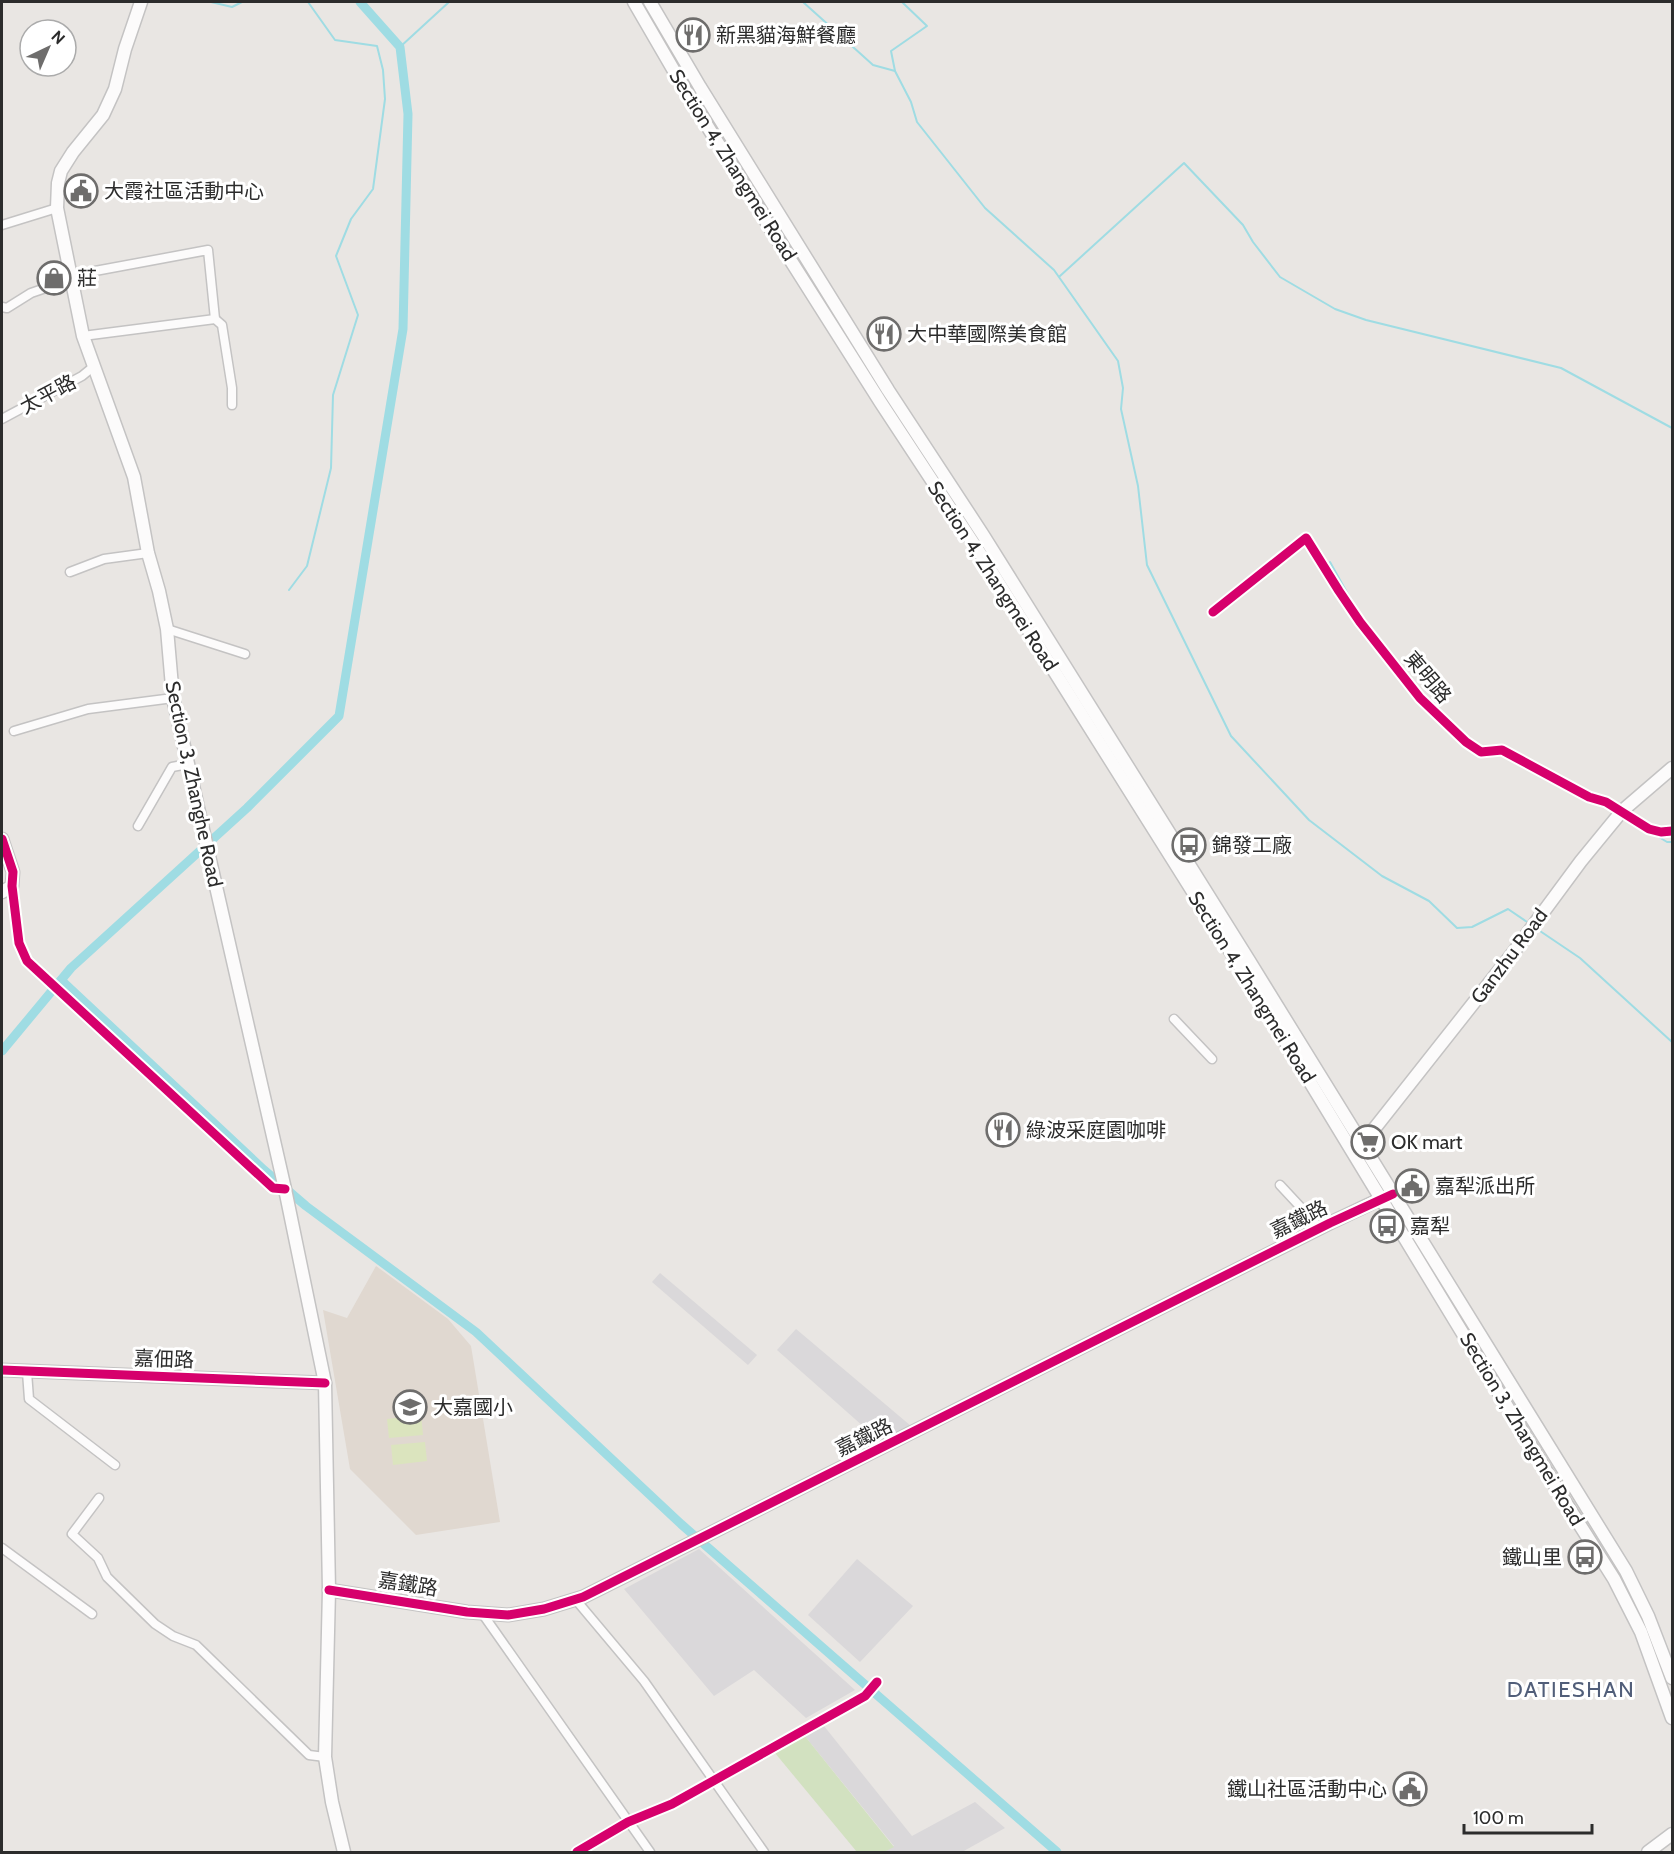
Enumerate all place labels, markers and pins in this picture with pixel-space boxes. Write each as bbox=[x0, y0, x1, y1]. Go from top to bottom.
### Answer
restaurant icon: 新黑貓海鮮餐廳 bbox=[675, 17, 711, 53]
place label: 新黑貓海鮮餐廳 bbox=[716, 23, 856, 47]
public building icon: 大霞社區活動中心 bbox=[63, 173, 99, 209]
place label: 大霞社區活動中心 bbox=[104, 179, 264, 203]
shop icon: 莊 bbox=[36, 260, 72, 296]
place label: 莊 bbox=[77, 266, 97, 290]
restaurant icon: 大中華國際美食館 bbox=[866, 316, 902, 352]
place label: 大中華國際美食館 bbox=[907, 322, 1067, 346]
bus stop icon: 錦發工廠 bbox=[1171, 827, 1207, 863]
place label: 錦發工廠 bbox=[1212, 833, 1292, 857]
restaurant icon: 綠波采庭園咖啡 bbox=[985, 1112, 1021, 1148]
place label: 綠波采庭園咖啡 bbox=[1026, 1118, 1166, 1142]
supermarket icon: OK mart bbox=[1350, 1124, 1386, 1160]
place label: OK mart bbox=[1391, 1130, 1463, 1154]
public building icon: 嘉犁派出所 bbox=[1394, 1168, 1430, 1204]
place label: 嘉犁派出所 bbox=[1435, 1174, 1535, 1198]
bus stop icon: 嘉犁 bbox=[1369, 1208, 1405, 1244]
place label: 嘉犁 bbox=[1410, 1214, 1450, 1238]
school or university icon: 大嘉國小 bbox=[392, 1389, 428, 1425]
place label: 大嘉國小 bbox=[433, 1395, 513, 1419]
bus stop icon: 鐵山里 bbox=[1567, 1539, 1603, 1575]
place label: 鐵山里 bbox=[1502, 1545, 1562, 1569]
public building icon: 鐵山社區活動中心 bbox=[1392, 1771, 1428, 1807]
place label: 鐵山社區活動中心 bbox=[1227, 1777, 1387, 1801]

